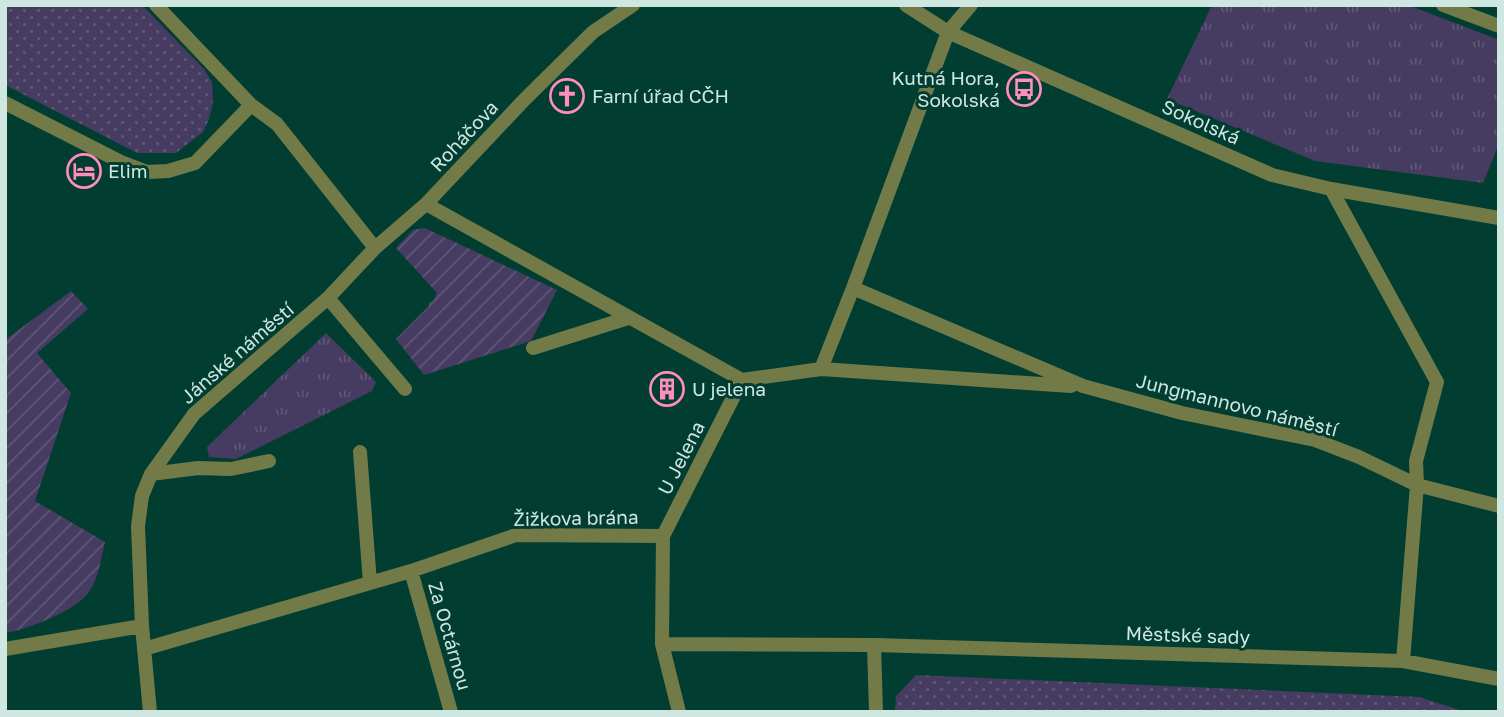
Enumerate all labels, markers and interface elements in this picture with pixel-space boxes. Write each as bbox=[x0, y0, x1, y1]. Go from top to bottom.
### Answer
place label: Kutná Hora, Sokolská bbox=[892, 66, 1000, 111]
bus stop icon: Kutná Hora, Sokolská bbox=[1005, 70, 1043, 108]
church icon: Farní úřad CČH bbox=[548, 77, 586, 115]
place label: Farní úřad CČH bbox=[592, 84, 729, 107]
street label: Sokolská bbox=[1159, 94, 1244, 149]
street label: Roháčova bbox=[425, 95, 502, 176]
hotel icon: Elim bbox=[65, 152, 103, 190]
place label: Elim bbox=[108, 159, 148, 182]
street label: Jánské náměstí bbox=[175, 296, 299, 408]
street label: Jungmannovo náměstí bbox=[1134, 368, 1342, 441]
building icon: U jelena bbox=[648, 370, 686, 408]
place label: U jelena bbox=[692, 377, 766, 400]
street label: U Jelena bbox=[652, 417, 709, 498]
street label: Žižkova brána bbox=[513, 505, 639, 530]
street label: Za Octárnou bbox=[424, 579, 477, 693]
street label: Městské sady bbox=[1125, 621, 1251, 648]

